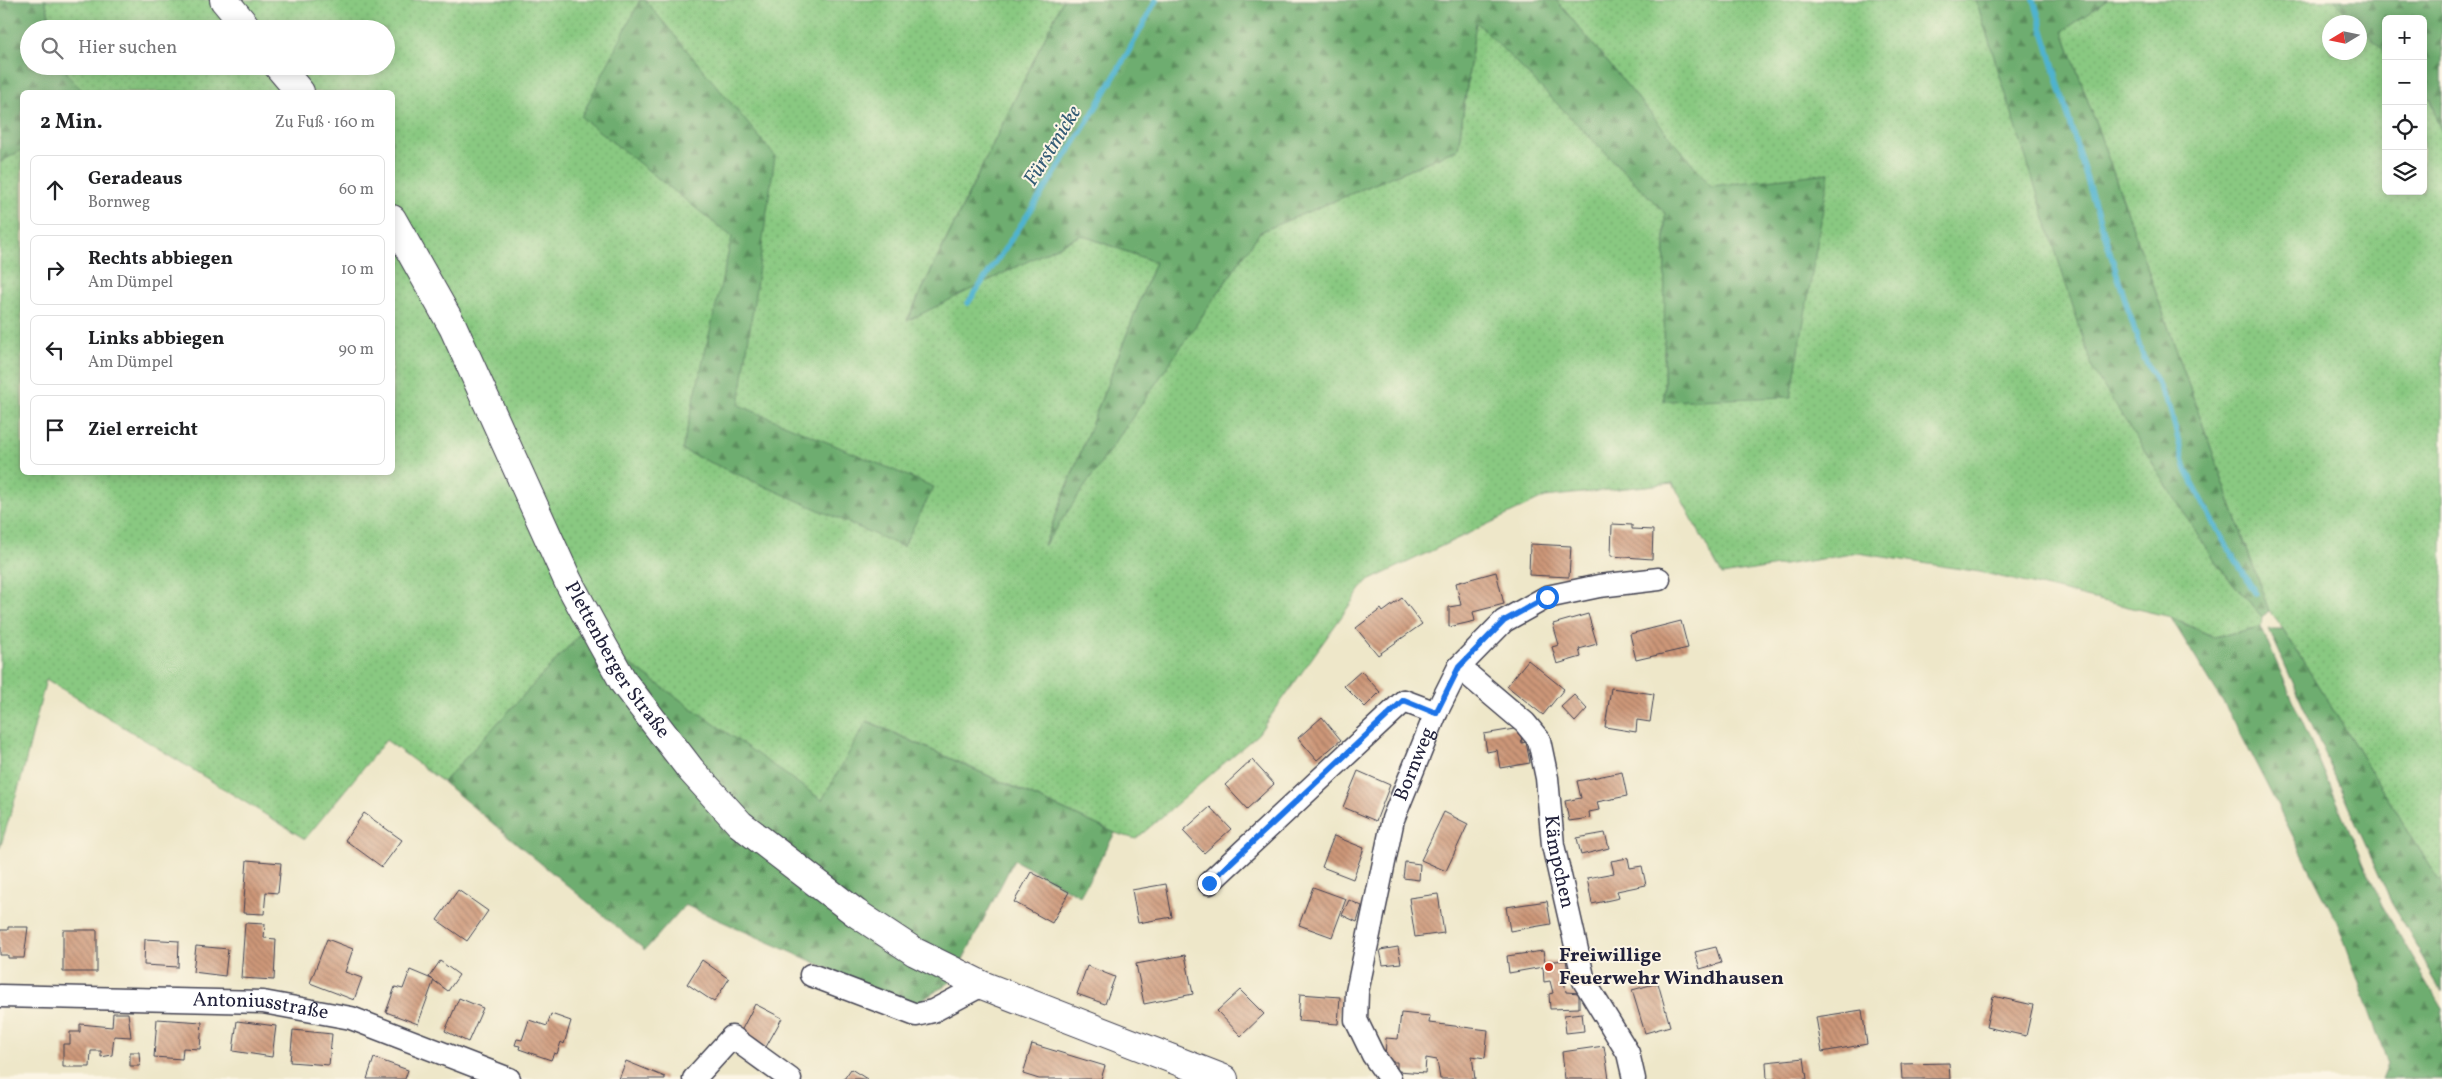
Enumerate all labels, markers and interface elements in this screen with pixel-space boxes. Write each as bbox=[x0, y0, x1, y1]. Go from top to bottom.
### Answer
north arrow bbox=[2322, 15, 2367, 60]
map controls bbox=[2382, 15, 2427, 195]
button: + bbox=[2382, 15, 2427, 60]
search box bbox=[20, 20, 395, 75]
icon: search bbox=[38, 34, 66, 62]
text: Hier suchen bbox=[78, 35, 177, 61]
button: − bbox=[2382, 60, 2427, 105]
water label: Fürstmicke bbox=[1017, 100, 1089, 192]
button: locate bbox=[2382, 105, 2427, 150]
text: 2 Min. bbox=[40, 108, 103, 137]
text: Zu Fuß · 160 m bbox=[275, 112, 375, 134]
button: layers bbox=[2382, 150, 2427, 195]
text: Geradeaus bbox=[88, 166, 183, 192]
icon: ahead bbox=[41, 176, 69, 204]
text: 60 m bbox=[339, 179, 374, 201]
text: Bornweg bbox=[88, 192, 150, 214]
text: Rechts abbiegen bbox=[88, 246, 233, 272]
icon: right bbox=[41, 256, 69, 284]
text: 10 m bbox=[341, 259, 374, 281]
text: Am Dümpel bbox=[88, 272, 173, 294]
text: Links abbiegen bbox=[88, 326, 225, 352]
icon: left bbox=[41, 336, 69, 364]
text: 90 m bbox=[338, 339, 374, 361]
text: Am Dümpel bbox=[88, 352, 173, 374]
icon: arrive bbox=[41, 416, 69, 444]
text: Ziel erreicht bbox=[88, 417, 198, 443]
street label: Plettenberger Straße bbox=[557, 577, 676, 745]
route start bbox=[1536, 586, 1559, 609]
street label: Bornweg bbox=[1388, 723, 1443, 806]
street label: Kämpchen bbox=[1536, 814, 1581, 911]
route end bbox=[1198, 872, 1221, 895]
place label: Freiwillige Feuerwehr Windhausen bbox=[1559, 942, 1784, 993]
marker: Freiwillige Feuerwehr Windhausen bbox=[1543, 961, 1555, 973]
street label: Antoniusstraße bbox=[192, 986, 331, 1028]

